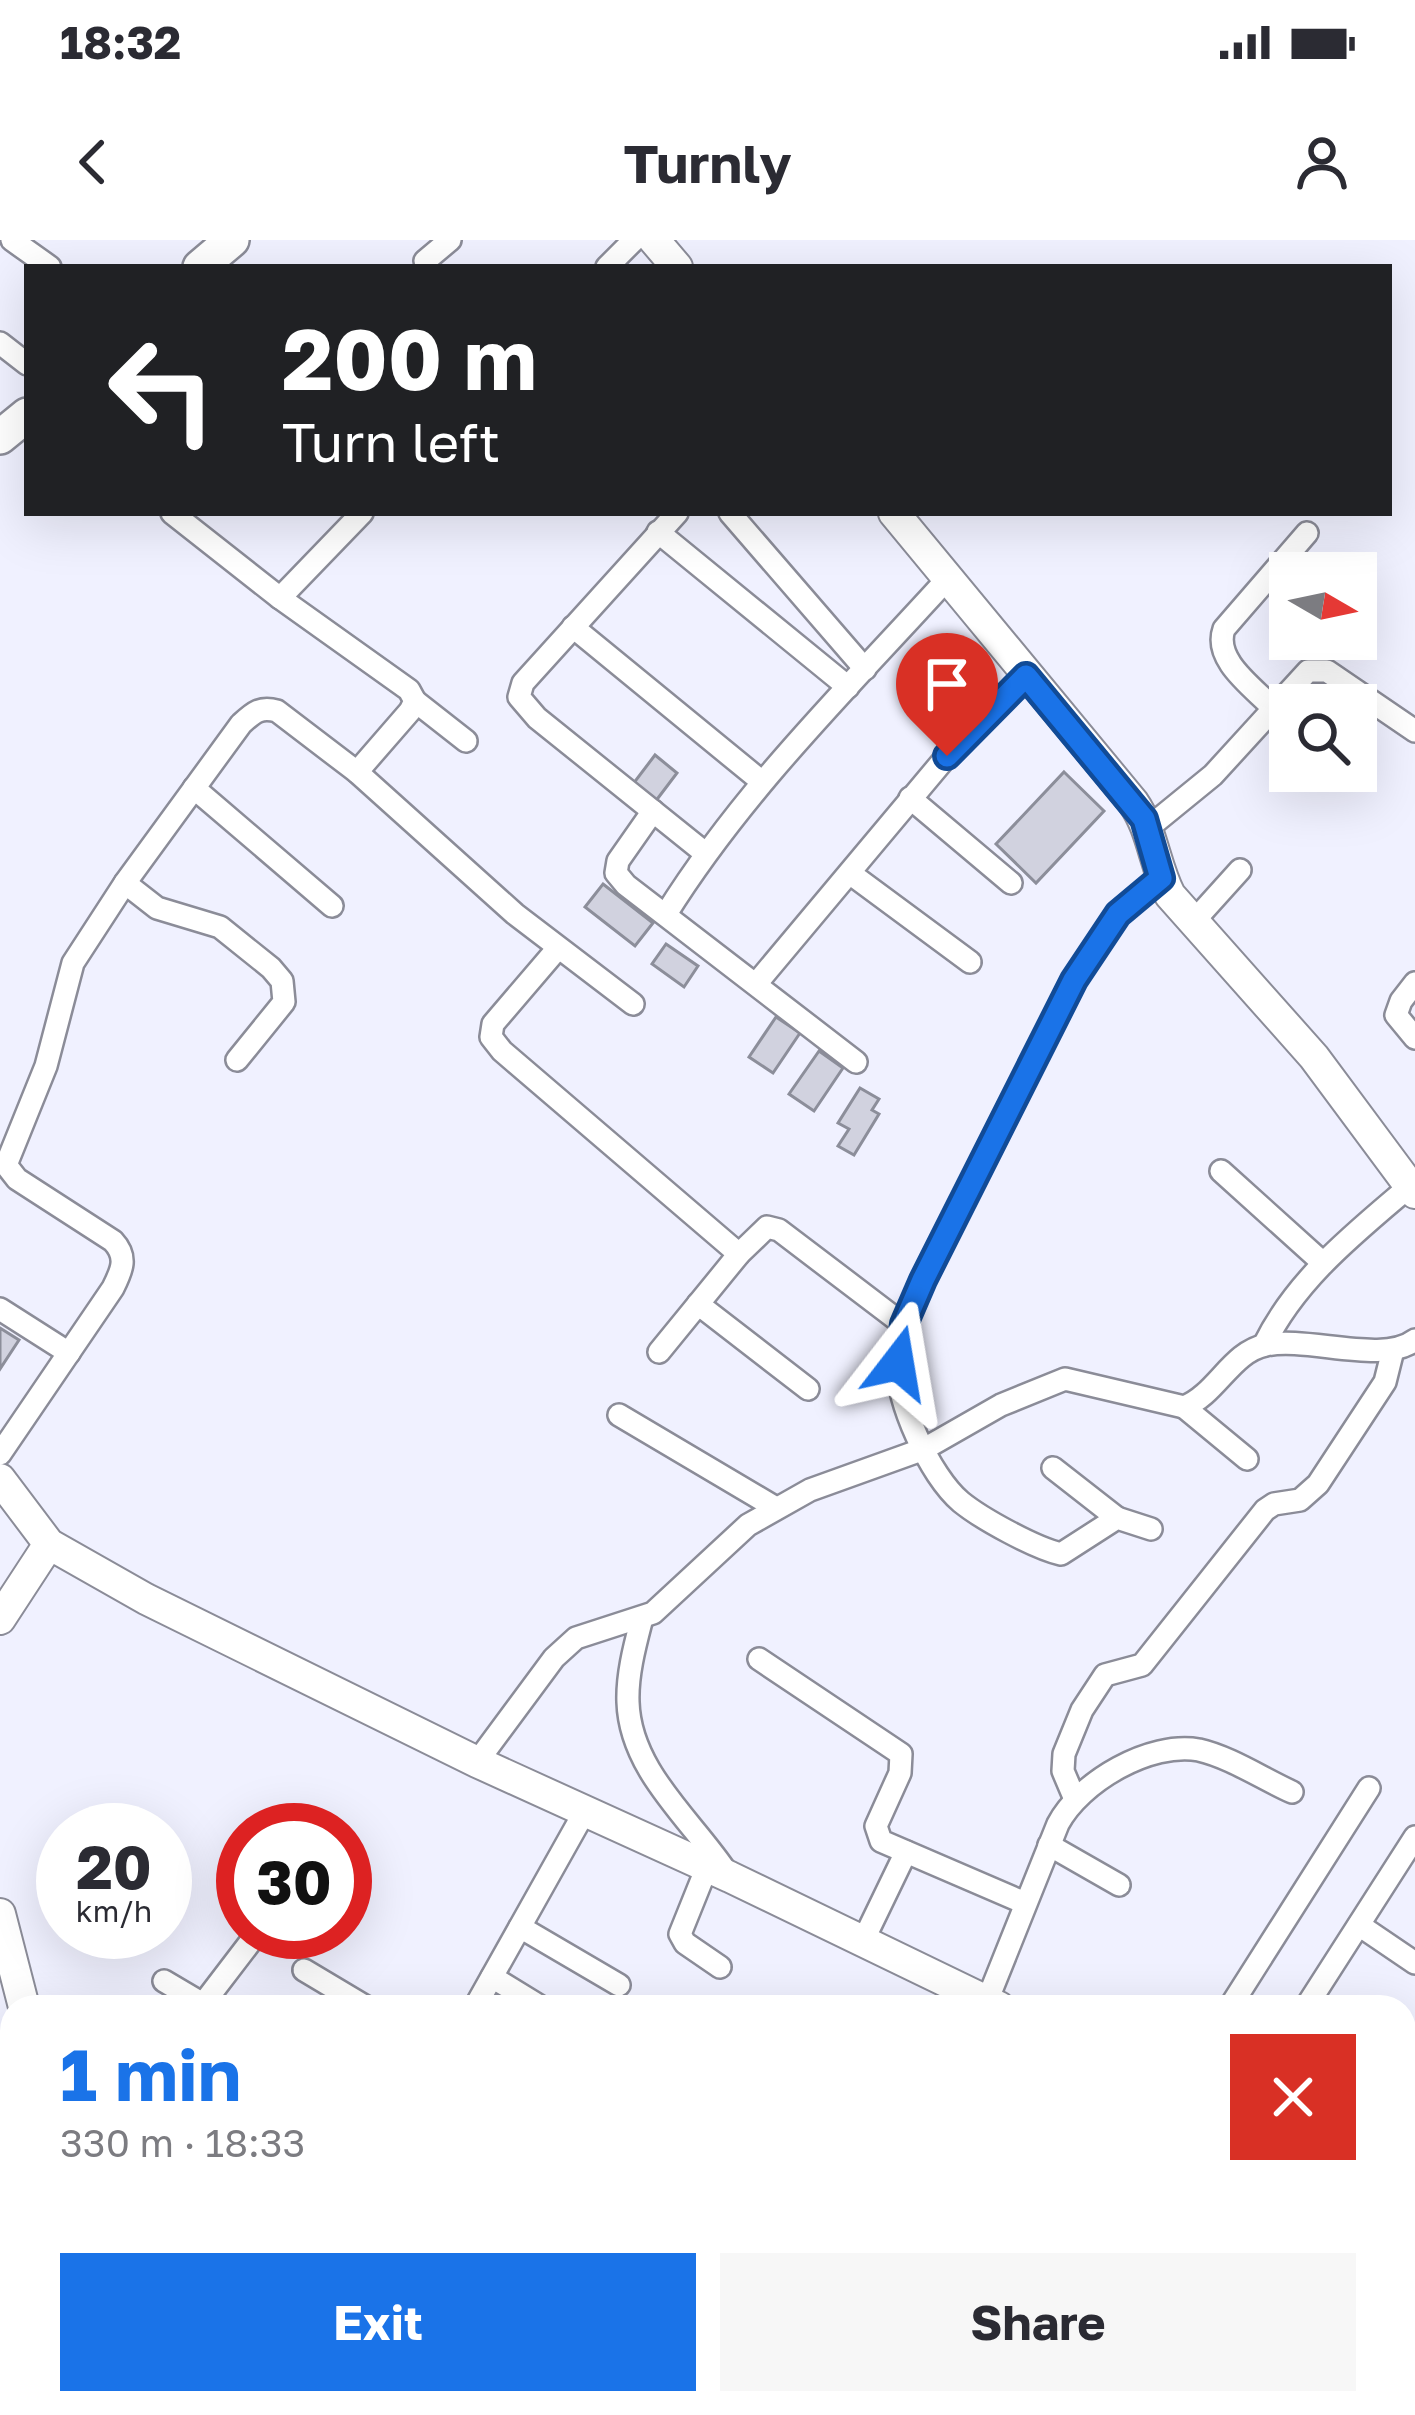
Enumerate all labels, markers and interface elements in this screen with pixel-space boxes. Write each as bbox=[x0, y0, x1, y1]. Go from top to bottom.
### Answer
text: 18:32 bbox=[60, 15, 181, 69]
icon: back bbox=[60, 129, 126, 195]
icon: person bbox=[1289, 129, 1355, 195]
text: Turnly bbox=[623, 130, 792, 195]
text: 200 m bbox=[282, 308, 537, 408]
icon: left bbox=[84, 312, 240, 468]
text: Turn left bbox=[282, 409, 500, 474]
north arrow bbox=[1269, 552, 1377, 660]
map controls bbox=[1269, 552, 1377, 792]
pin bbox=[896, 633, 998, 756]
icon: arrive bbox=[914, 651, 980, 717]
button: search bbox=[1269, 684, 1377, 792]
position arrow bbox=[835, 1300, 961, 1426]
speed limit sign: 30 bbox=[216, 1803, 372, 1959]
text: 20 bbox=[76, 1830, 152, 1902]
text: km/h bbox=[76, 1893, 152, 1929]
text: 1 min bbox=[60, 2030, 241, 2117]
button: close bbox=[1230, 2034, 1356, 2160]
text: 330 m · 18:33 bbox=[60, 2119, 305, 2166]
button: Exit bbox=[60, 2253, 696, 2391]
button: Share bbox=[720, 2253, 1356, 2391]

